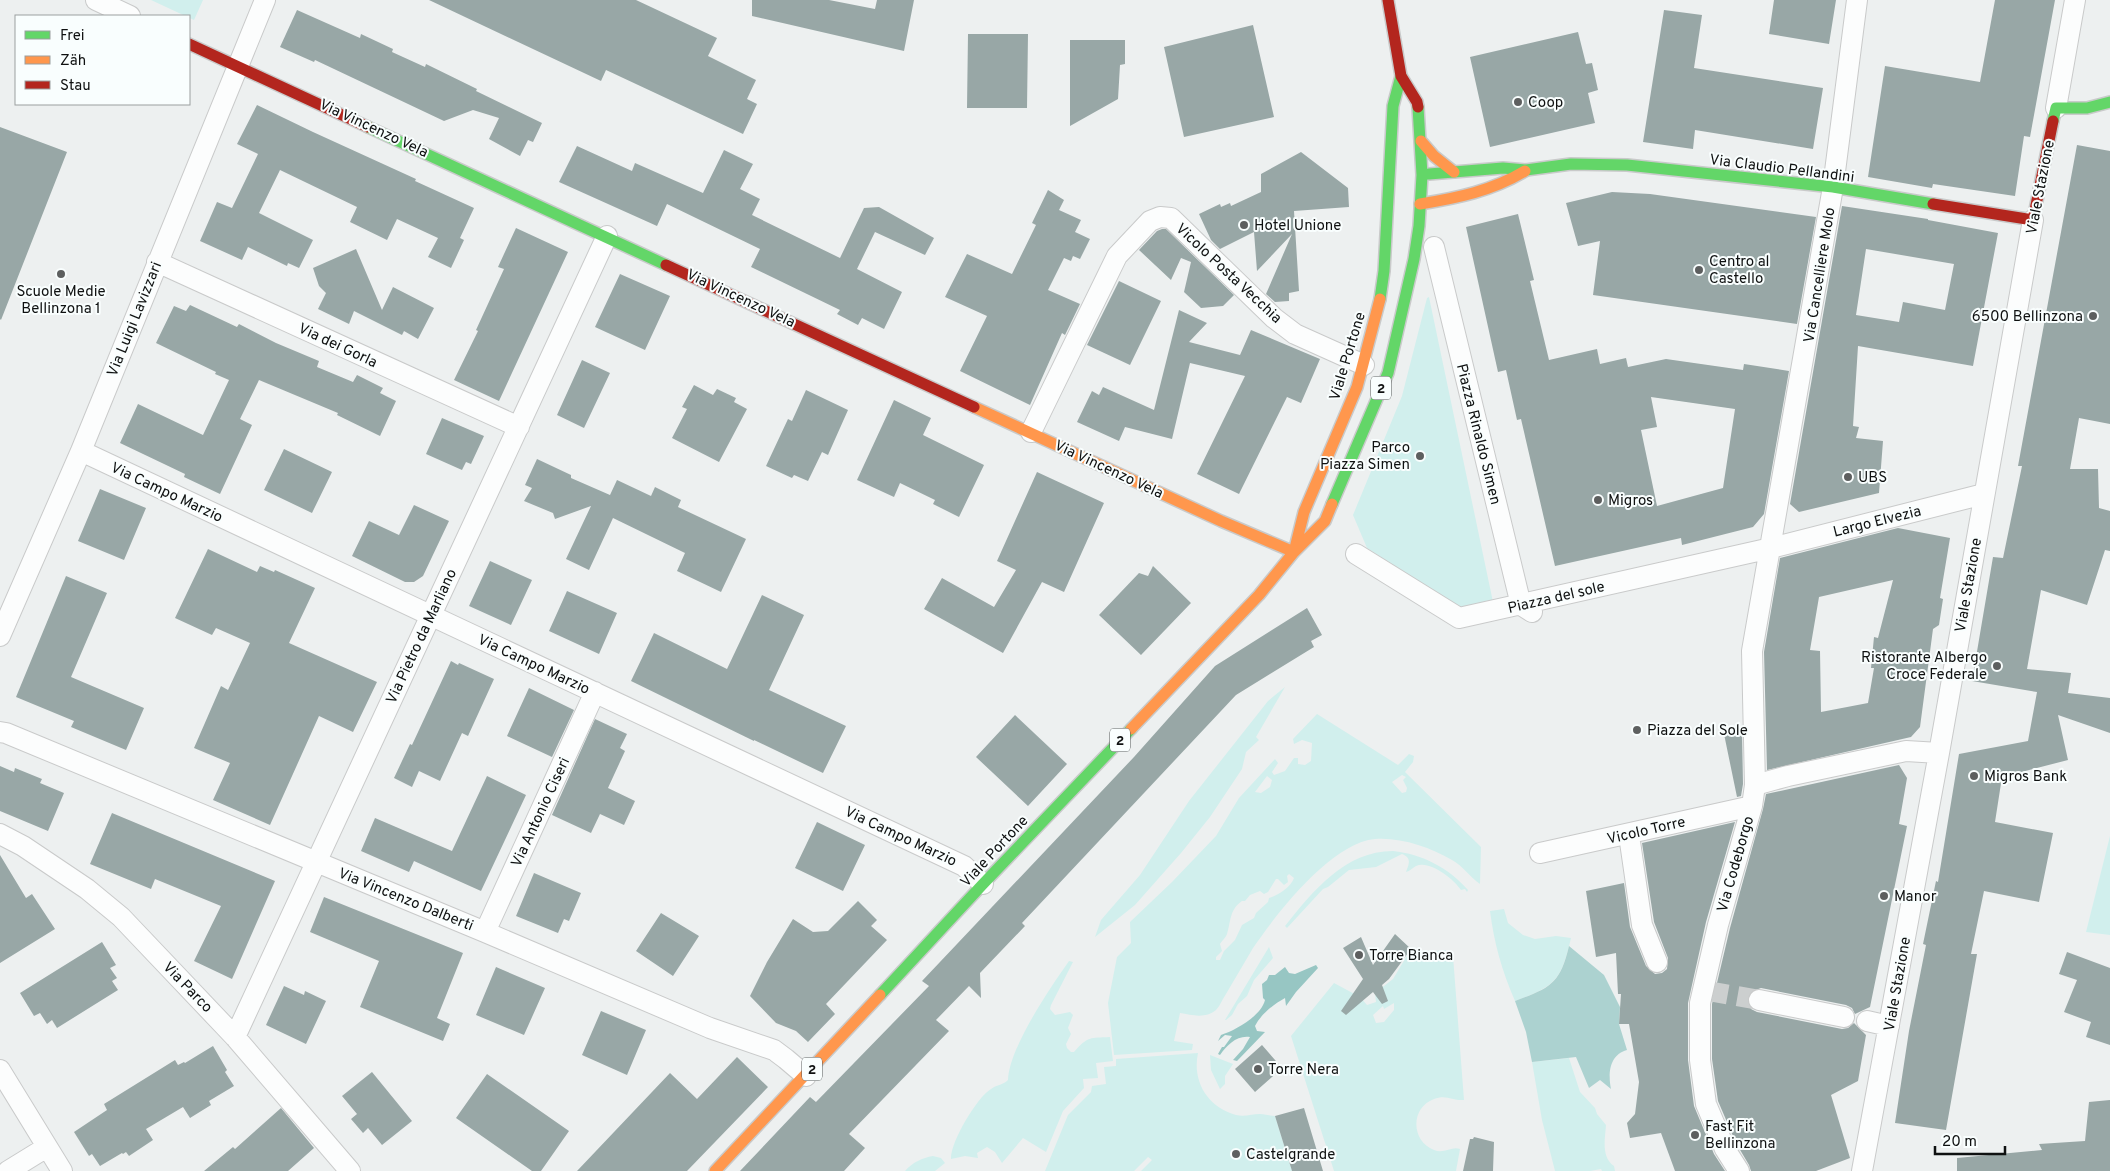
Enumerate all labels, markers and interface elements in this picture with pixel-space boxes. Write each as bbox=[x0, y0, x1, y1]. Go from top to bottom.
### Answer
legend bbox=[15, 15, 190, 105]
text: Frei bbox=[60, 27, 85, 46]
text: Zäh bbox=[60, 52, 86, 71]
text: Stau bbox=[60, 77, 91, 96]
place label: Coop bbox=[1528, 94, 1563, 113]
street label: Via Vincenzo Vela bbox=[316, 96, 431, 163]
marker: Coop bbox=[1512, 96, 1524, 108]
street label: Viale Stazione bbox=[2023, 139, 2060, 236]
street label: Via Claudio Pellandini bbox=[1708, 151, 1855, 188]
street label: Via Cancelliere Molo bbox=[1800, 206, 1841, 344]
place label: Hotel Unione bbox=[1254, 217, 1341, 236]
marker: Hotel Unione bbox=[1238, 219, 1250, 231]
street label: Vicolo Posta Vecchia bbox=[1171, 220, 1285, 328]
place label: Centro al Castello bbox=[1709, 253, 1769, 289]
street label: Via Luigi Lavizzari bbox=[104, 259, 167, 380]
marker: Centro al Castello bbox=[1693, 264, 1705, 276]
street label: Via Vincenzo Vela bbox=[683, 266, 798, 333]
marker: Scuole Medie Bellinzona 1 bbox=[55, 268, 67, 280]
place label: Scuole Medie Bellinzona 1 bbox=[16, 283, 106, 319]
place label: 6500 Bellinzona bbox=[1972, 308, 2083, 327]
street label: Viale Portone bbox=[1326, 310, 1371, 403]
marker: 6500 Bellinzona bbox=[2087, 310, 2099, 322]
street label: Via dei Gorla bbox=[295, 320, 380, 373]
street label: Piazza Rinaldo Simen bbox=[1451, 362, 1504, 507]
road number: 2 bbox=[1371, 376, 1391, 399]
street label: Via Vincenzo Vela bbox=[1051, 437, 1166, 504]
place label: Parco Piazza Simen bbox=[1320, 439, 1410, 475]
marker: Parco Piazza Simen bbox=[1414, 450, 1426, 462]
street label: Via Campo Marzio bbox=[107, 459, 225, 528]
place label: UBS bbox=[1858, 469, 1887, 488]
marker: UBS bbox=[1842, 471, 1854, 483]
place label: Migros bbox=[1608, 492, 1653, 511]
marker: Migros bbox=[1592, 494, 1604, 506]
street label: Largo Elvezia bbox=[1831, 502, 1923, 543]
street label: Viale Stazione bbox=[1952, 537, 1987, 634]
street label: Via Pietro da Marliano bbox=[383, 566, 462, 707]
street label: Piazza del sole bbox=[1506, 578, 1607, 619]
street label: Via Campo Marzio bbox=[474, 631, 592, 700]
place label: Ristorante Albergo Croce Federale bbox=[1861, 649, 1987, 685]
marker: Ristorante Albergo Croce Federale bbox=[1991, 660, 2003, 672]
place label: Piazza del Sole bbox=[1647, 722, 1748, 741]
marker: Piazza del Sole bbox=[1631, 724, 1643, 736]
road number: 2 bbox=[1110, 728, 1130, 752]
street label: Via Antonio Ciseri bbox=[508, 755, 575, 871]
place label: Migros Bank bbox=[1984, 768, 2067, 787]
marker: Migros Bank bbox=[1968, 770, 1980, 782]
street label: Via Campo Marzio bbox=[841, 803, 959, 872]
street label: Viale Portone bbox=[957, 812, 1033, 892]
street label: Vicolo Torre bbox=[1605, 813, 1687, 850]
street label: Via Codeborgo bbox=[1714, 814, 1759, 915]
street label: Via Vincenzo Dalberti bbox=[335, 865, 476, 936]
place label: Manor bbox=[1894, 888, 1937, 907]
marker: Manor bbox=[1878, 890, 1890, 902]
street label: Viale Stazione bbox=[1881, 936, 1916, 1033]
place label: Torre Bianca bbox=[1369, 947, 1453, 966]
marker: Torre Bianca bbox=[1353, 949, 1365, 961]
street label: Via Parco bbox=[158, 959, 216, 1018]
road number: 2 bbox=[802, 1058, 822, 1080]
place label: Torre Nera bbox=[1268, 1061, 1339, 1080]
marker: Torre Nera bbox=[1252, 1063, 1264, 1075]
place label: Fast Fit Bellinzona bbox=[1705, 1118, 1775, 1154]
scale bar bbox=[1935, 1124, 2005, 1156]
marker: Fast Fit Bellinzona bbox=[1689, 1129, 1701, 1141]
text: 20 m bbox=[1942, 1133, 1977, 1152]
place label: Castelgrande bbox=[1246, 1146, 1335, 1165]
marker: Castelgrande bbox=[1230, 1148, 1242, 1160]

